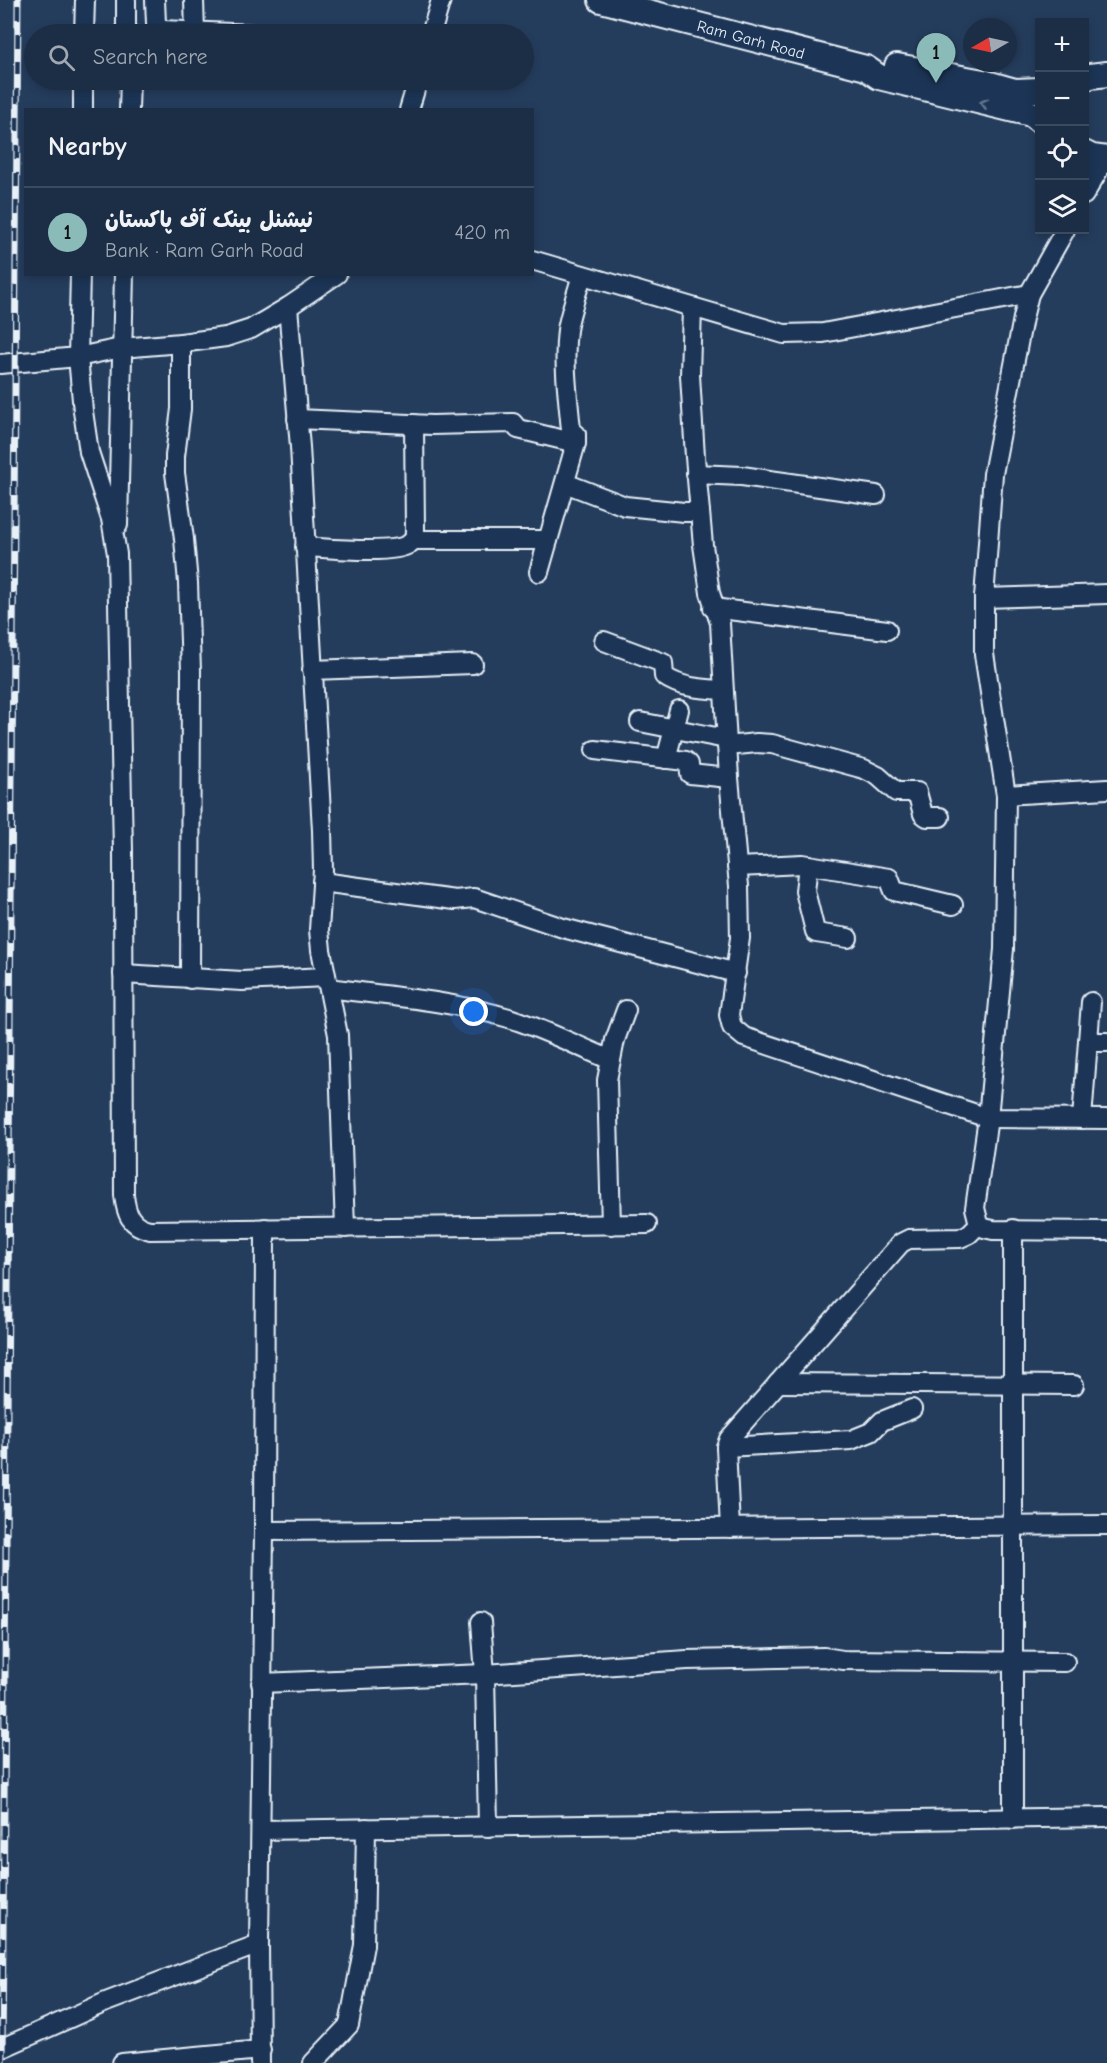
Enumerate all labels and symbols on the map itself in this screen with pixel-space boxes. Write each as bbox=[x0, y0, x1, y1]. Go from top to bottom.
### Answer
street label: Ram Garh Road bbox=[695, 17, 807, 63]
north arrow bbox=[963, 18, 1017, 72]
pin: 1 bbox=[916, 34, 956, 83]
one-way arrow bbox=[979, 98, 990, 110]
your location bbox=[459, 997, 488, 1026]

